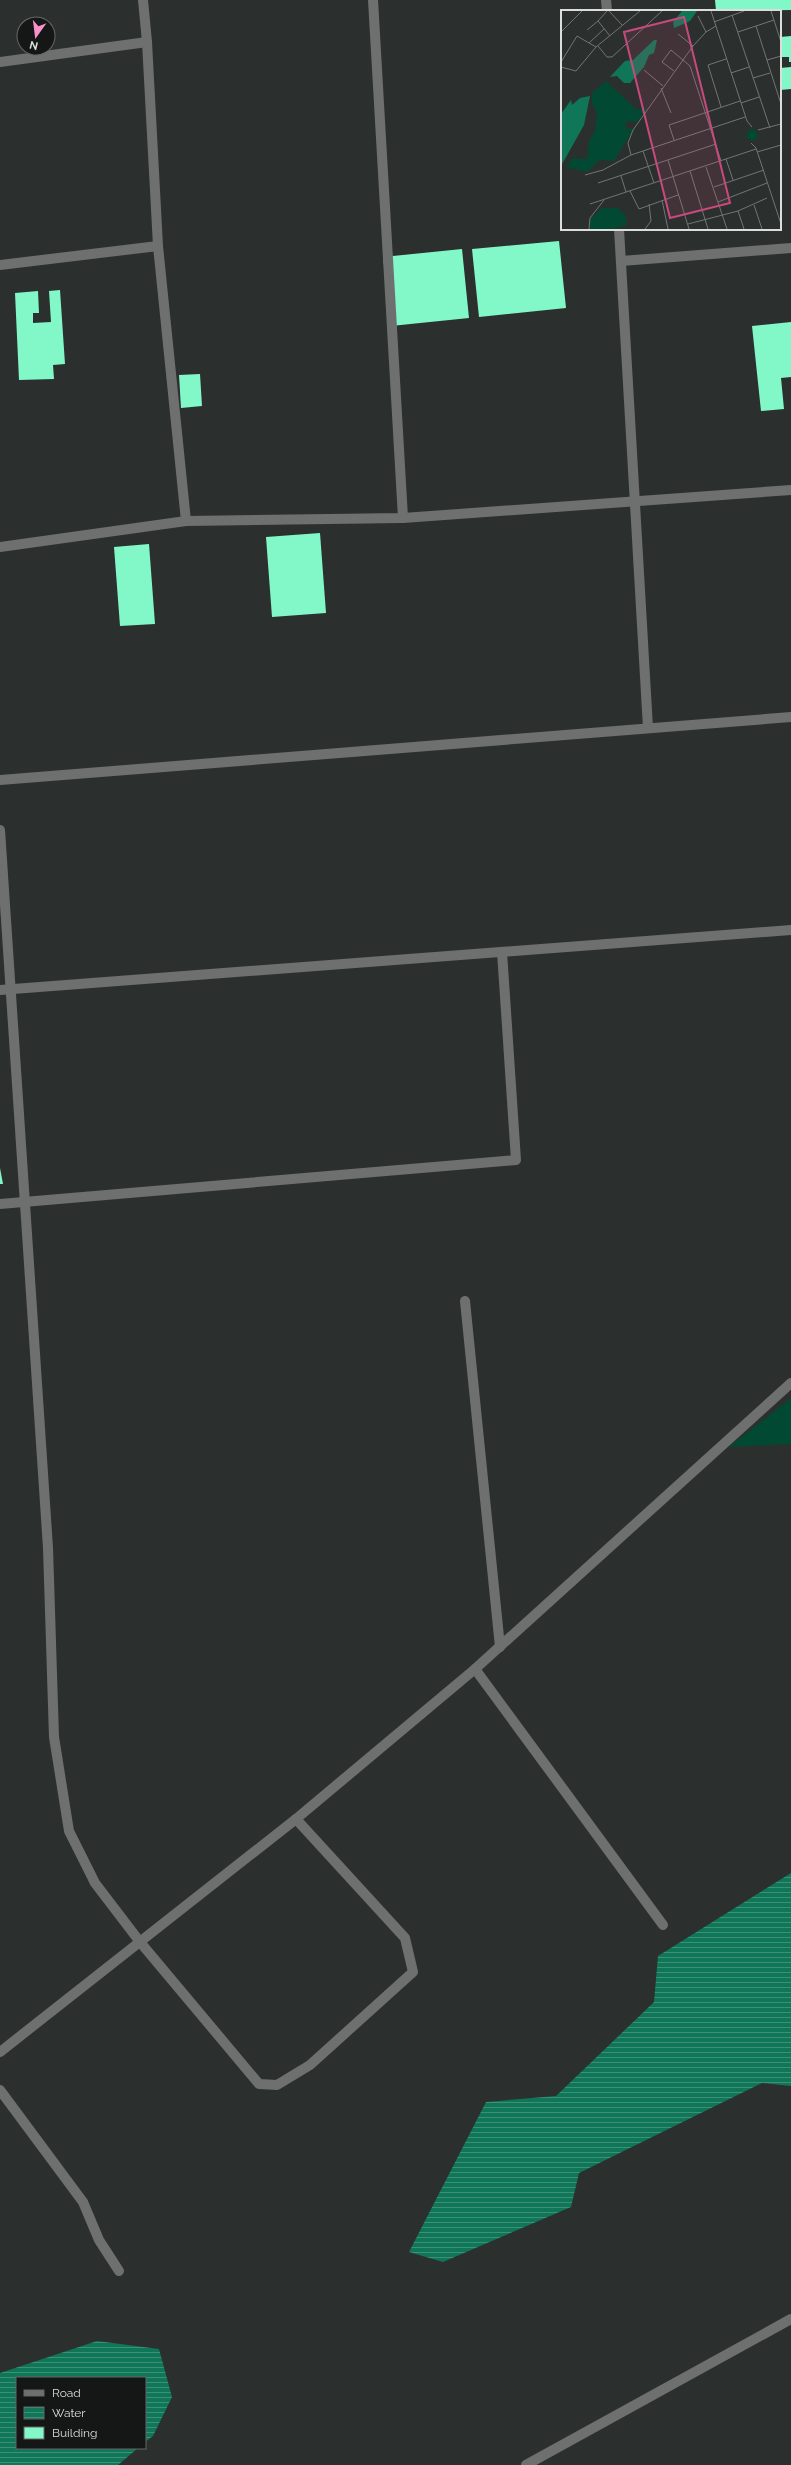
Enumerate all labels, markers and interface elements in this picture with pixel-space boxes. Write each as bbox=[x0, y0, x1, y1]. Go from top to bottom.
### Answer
inset map bbox=[561, 10, 781, 230]
north arrow bbox=[16, 16, 56, 56]
text: N bbox=[28, 38, 39, 53]
legend bbox=[16, 2377, 146, 2449]
text: Road bbox=[52, 2386, 81, 2400]
text: Water bbox=[52, 2406, 86, 2420]
text: Building bbox=[52, 2426, 98, 2440]

